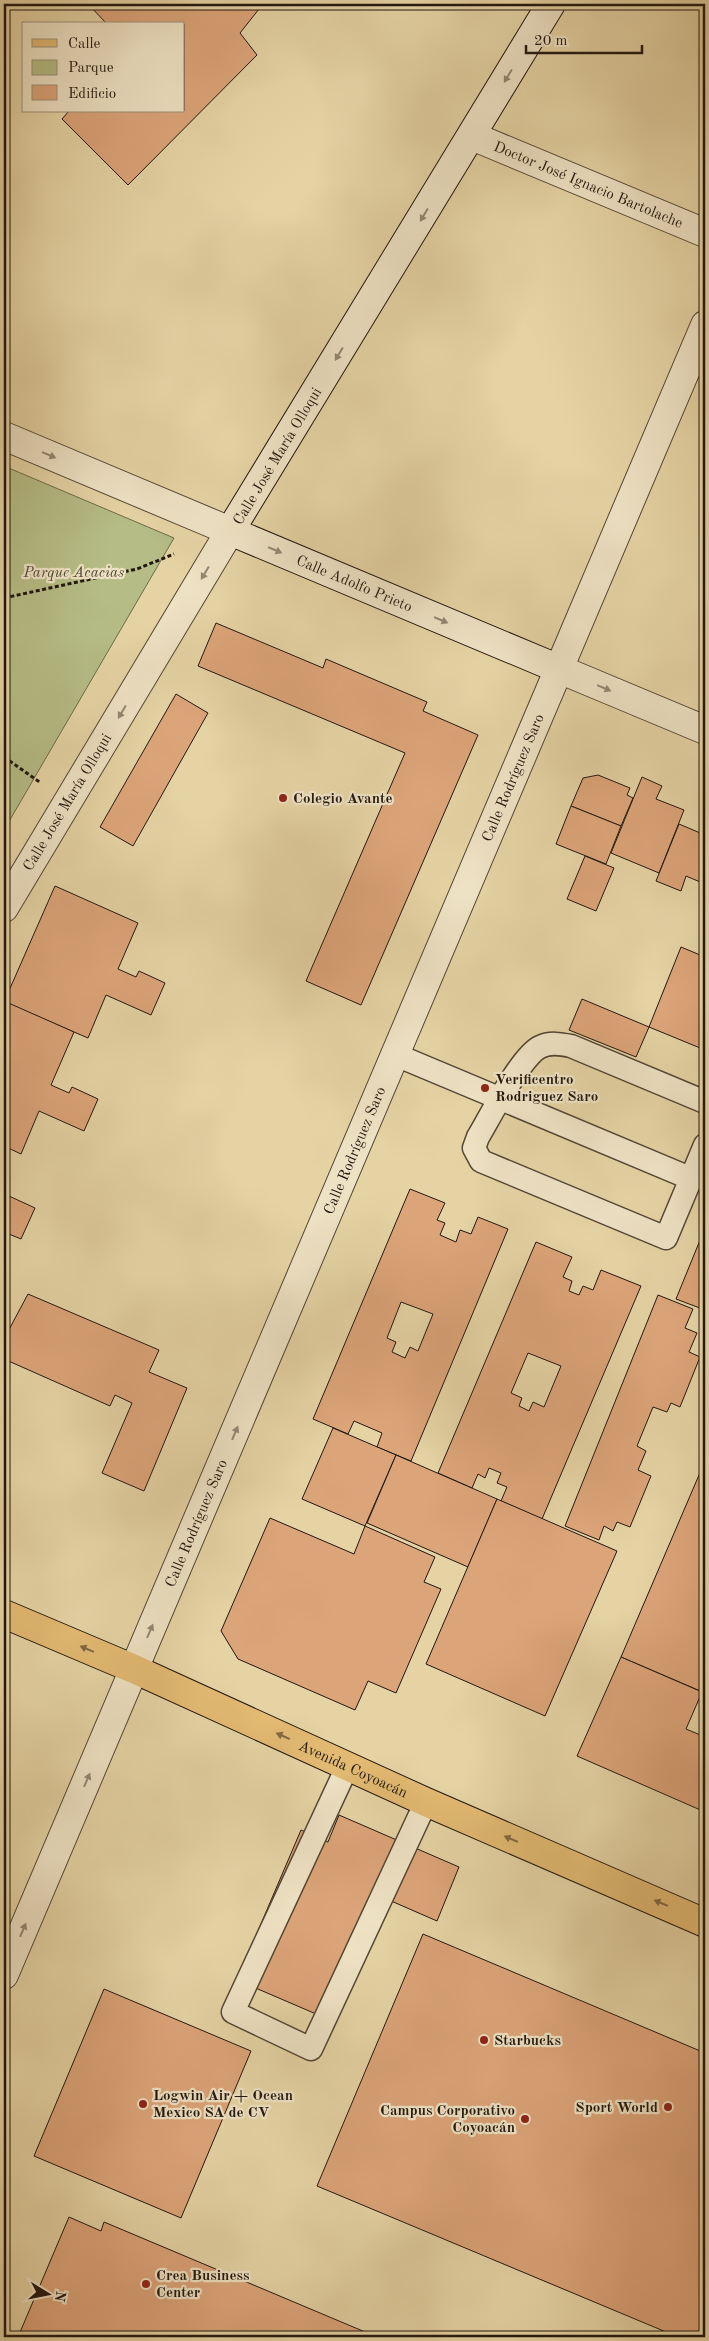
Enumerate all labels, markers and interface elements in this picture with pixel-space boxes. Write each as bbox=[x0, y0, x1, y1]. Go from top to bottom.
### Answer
legend bbox=[22, 22, 185, 112]
scale bar bbox=[526, 22, 643, 54]
text: 20 m bbox=[534, 34, 568, 49]
text: Calle bbox=[68, 37, 101, 52]
text: Parque bbox=[68, 61, 114, 76]
one-way arrow bbox=[503, 69, 512, 82]
text: Edificio bbox=[68, 87, 116, 102]
street label: Doctor José Ignacio Bartolache bbox=[491, 140, 685, 232]
one-way arrow bbox=[419, 208, 428, 221]
one-way arrow bbox=[335, 347, 344, 360]
street label: Calle José María Olloqui bbox=[231, 386, 325, 528]
one-way arrow bbox=[42, 452, 56, 460]
one-way arrow bbox=[268, 547, 283, 555]
street label: Calle Adolfo Prieto bbox=[294, 554, 414, 616]
park label: Parque Acacias bbox=[23, 566, 124, 581]
one-way arrow bbox=[201, 567, 210, 580]
one-way arrow bbox=[434, 616, 448, 624]
one-way arrow bbox=[597, 684, 612, 692]
one-way arrow bbox=[117, 706, 126, 719]
street label: Calle Rodríguez Saro bbox=[480, 712, 548, 844]
street label: Calle José María Olloqui bbox=[21, 732, 115, 874]
marker: Colegio Avante bbox=[277, 792, 289, 804]
place label: Colegio Avante bbox=[293, 792, 393, 807]
place label: Verificentro Rodriguez Saro bbox=[495, 1073, 598, 1105]
marker: Verificentro Rodriguez Saro bbox=[479, 1082, 491, 1094]
street label: Calle Rodríguez Saro bbox=[322, 1085, 389, 1217]
one-way arrow bbox=[231, 1426, 239, 1440]
street label: Calle Rodríguez Saro bbox=[164, 1458, 231, 1590]
one-way arrow bbox=[147, 1624, 155, 1638]
one-way arrow bbox=[80, 1645, 94, 1653]
one-way arrow bbox=[276, 1732, 290, 1740]
street label: Avenida Coyoacán bbox=[296, 1739, 409, 1801]
one-way arrow bbox=[83, 1773, 91, 1787]
one-way arrow bbox=[504, 1834, 518, 1842]
one-way arrow bbox=[653, 1899, 668, 1907]
one-way arrow bbox=[19, 1923, 27, 1937]
marker: Starbucks bbox=[478, 2034, 490, 2046]
place label: Starbucks bbox=[494, 2034, 561, 2049]
place label: Logwin Air + Ocean Mexico SA de CV bbox=[153, 2089, 293, 2121]
marker: Logwin Air + Ocean Mexico SA de CV bbox=[137, 2098, 149, 2110]
place label: Sport World bbox=[575, 2101, 658, 2116]
marker: Sport World bbox=[662, 2101, 674, 2113]
place label: Campus Corporativo Coyoacán bbox=[380, 2104, 515, 2136]
marker: Campus Corporativo Coyoacán bbox=[519, 2113, 531, 2125]
north arrow bbox=[22, 2268, 72, 2318]
place label: Crea Business Center bbox=[156, 2269, 249, 2301]
marker: Crea Business Center bbox=[140, 2278, 152, 2290]
text: N bbox=[52, 2290, 68, 2303]

